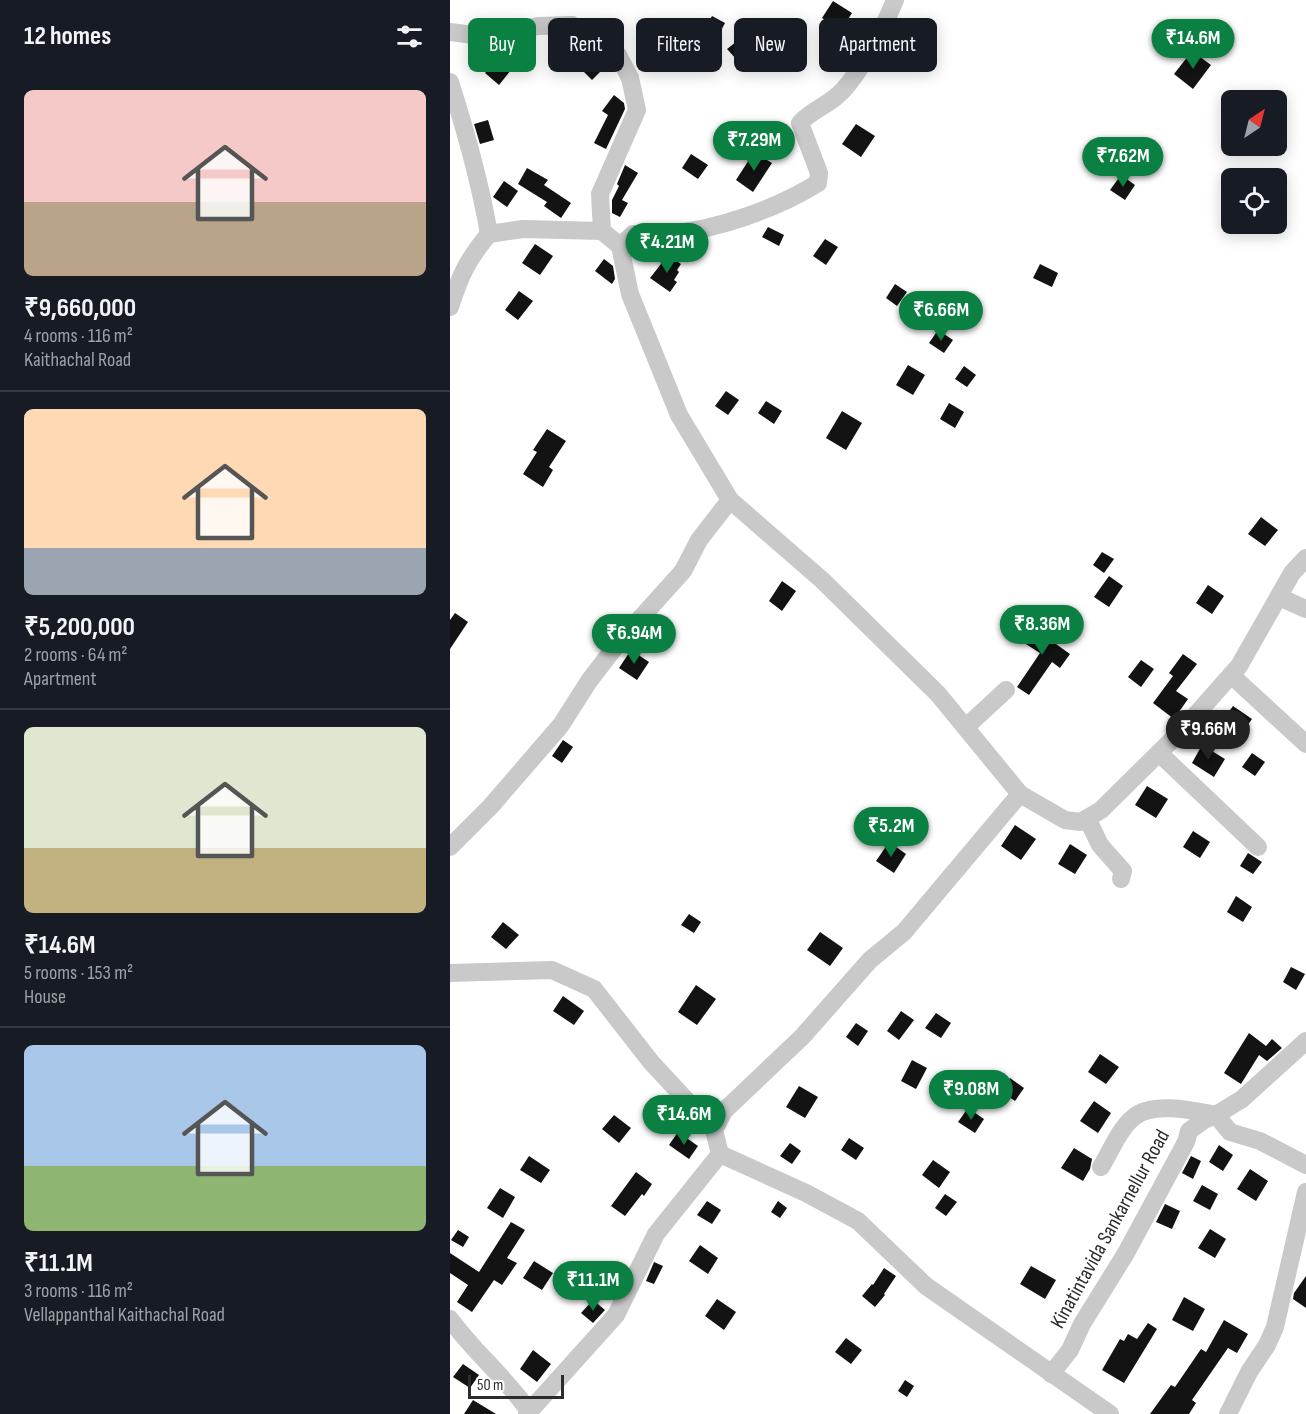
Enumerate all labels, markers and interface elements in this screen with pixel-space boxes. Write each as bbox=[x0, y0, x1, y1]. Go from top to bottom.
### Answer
chip: Buy bbox=[468, 18, 536, 72]
chip: Rent bbox=[548, 18, 624, 72]
chip: Filters bbox=[636, 18, 722, 72]
chip: New bbox=[734, 18, 807, 72]
chip: Apartment bbox=[819, 18, 937, 72]
pin: ₹14.6M bbox=[1144, 19, 1242, 70]
icon: filters bbox=[393, 20, 426, 53]
text: 12 homes bbox=[24, 21, 111, 52]
text: ₹14.6M bbox=[1166, 26, 1220, 50]
north arrow bbox=[1221, 90, 1287, 156]
map controls bbox=[1221, 90, 1287, 234]
pin: ₹7.29M bbox=[705, 121, 803, 172]
text: ₹7.29M bbox=[727, 128, 781, 152]
icon: home bbox=[171, 129, 279, 237]
pin: ₹7.62M bbox=[1074, 137, 1172, 188]
text: ₹7.62M bbox=[1096, 144, 1150, 168]
button: locate bbox=[1221, 168, 1287, 234]
pin: ₹4.21M bbox=[618, 223, 716, 274]
text: ₹4.21M bbox=[640, 230, 694, 254]
pin: ₹6.66M bbox=[892, 291, 990, 342]
text: ₹9,660,000 bbox=[24, 293, 136, 324]
text: ₹6.66M bbox=[913, 298, 969, 322]
text: 4 rooms · 116 m² bbox=[24, 324, 133, 348]
text: Kaithachal Road bbox=[24, 348, 131, 372]
icon: home bbox=[171, 448, 279, 556]
pin: ₹8.36M bbox=[993, 605, 1091, 656]
text: ₹5,200,000 bbox=[24, 612, 135, 643]
text: ₹8.36M bbox=[1014, 612, 1070, 636]
pin: ₹6.94M bbox=[585, 614, 683, 665]
text: ₹6.94M bbox=[606, 621, 662, 645]
text: 2 rooms · 64 m² bbox=[24, 643, 128, 667]
text: Apartment bbox=[24, 667, 97, 691]
pin: ₹9.66M bbox=[1159, 710, 1257, 761]
text: ₹9.66M bbox=[1180, 717, 1236, 741]
icon: home bbox=[171, 766, 279, 874]
pin: ₹5.2M bbox=[849, 807, 933, 858]
text: ₹5.2M bbox=[868, 814, 914, 838]
text: ₹14.6M bbox=[24, 930, 95, 961]
text: 5 rooms · 153 m² bbox=[24, 961, 133, 985]
text: House bbox=[24, 985, 66, 1009]
pin: ₹9.08M bbox=[922, 1070, 1020, 1121]
text: ₹9.08M bbox=[943, 1077, 999, 1101]
icon: home bbox=[171, 1084, 279, 1192]
pin: ₹14.6M bbox=[635, 1095, 733, 1146]
text: ₹14.6M bbox=[657, 1102, 711, 1126]
street label: Kinatintavida Sankarnellur Road bbox=[1045, 1125, 1175, 1333]
text: ₹11.1M bbox=[24, 1248, 93, 1279]
pin: ₹11.1M bbox=[544, 1261, 642, 1312]
text: ₹11.1M bbox=[567, 1268, 619, 1292]
text: 3 rooms · 116 m² bbox=[24, 1279, 133, 1303]
text: Vellappanthal Kaithachal Road bbox=[24, 1303, 225, 1327]
scale bar bbox=[468, 1372, 564, 1400]
text: 50 m bbox=[477, 1376, 503, 1395]

